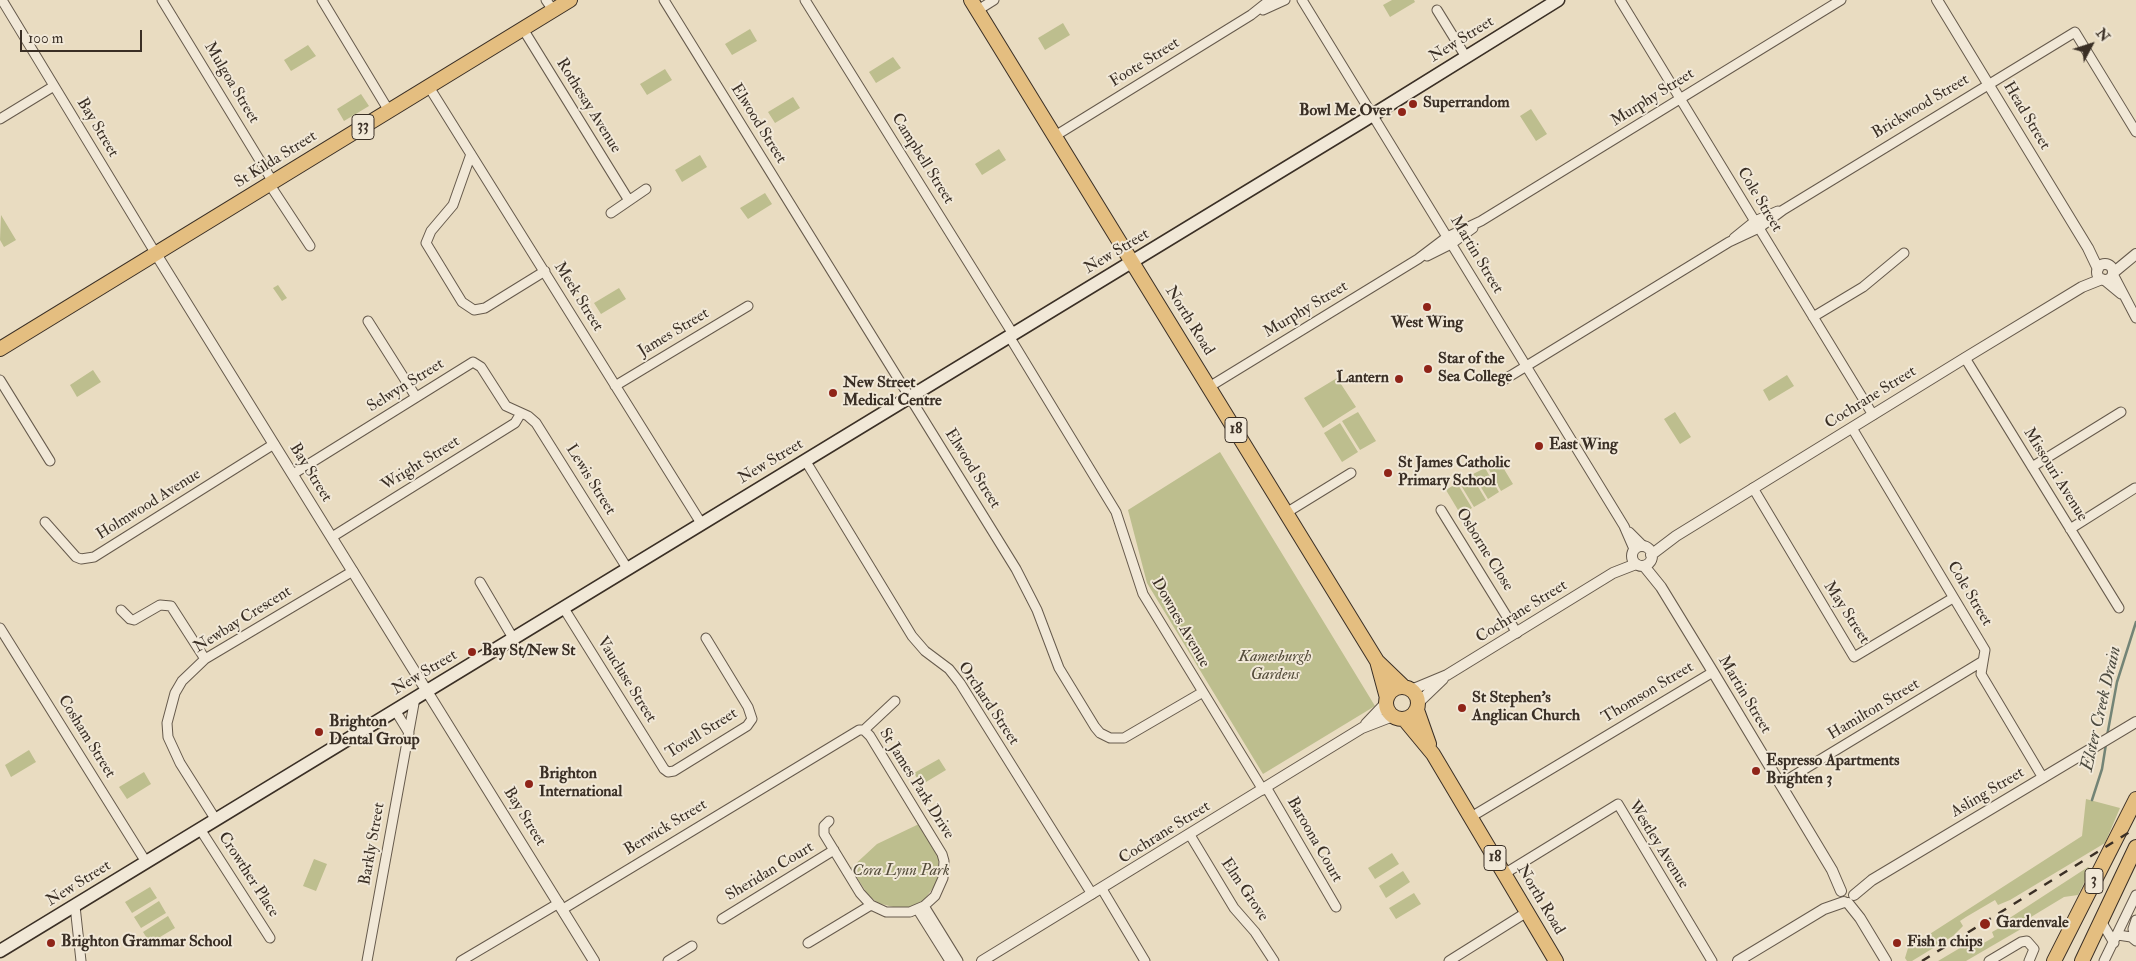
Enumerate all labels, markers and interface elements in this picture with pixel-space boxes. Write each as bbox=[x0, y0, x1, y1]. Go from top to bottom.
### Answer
street label: New Street bbox=[1426, 13, 1498, 67]
scale bar bbox=[22, 20, 145, 52]
north arrow bbox=[2066, 20, 2116, 70]
text: N bbox=[2092, 25, 2113, 45]
text: 100 m bbox=[28, 29, 63, 48]
street label: Foote Street bbox=[1106, 34, 1184, 92]
street label: Mulgoa Street bbox=[199, 39, 263, 127]
street label: Rothesay Avenue bbox=[551, 55, 625, 157]
street label: Murphy Street bbox=[1608, 65, 1698, 131]
street label: Brickwood Street bbox=[1869, 71, 1973, 143]
street label: Head Street bbox=[1998, 78, 2054, 154]
street label: Elwood Street bbox=[726, 81, 790, 167]
place label: Superrandom bbox=[1423, 94, 1510, 114]
street label: Bay Street bbox=[72, 95, 122, 161]
marker: Superrandom bbox=[1407, 98, 1419, 110]
place label: Bowl Me Over bbox=[1299, 102, 1392, 122]
marker: Bowl Me Over bbox=[1396, 106, 1408, 118]
street label: Campbell Street bbox=[886, 110, 958, 208]
road number: 33 bbox=[352, 114, 374, 140]
street label: St Kilda Street bbox=[231, 127, 321, 193]
street label: Cole Street bbox=[1732, 164, 1786, 236]
street label: Martin Street bbox=[1445, 213, 1507, 297]
street label: New Street bbox=[1081, 225, 1153, 279]
street label: Meek Street bbox=[549, 259, 607, 335]
street label: Murphy Street bbox=[1261, 277, 1351, 343]
street label: North Road bbox=[1160, 283, 1218, 359]
marker: West Wing bbox=[1421, 301, 1433, 313]
street label: James Street bbox=[635, 304, 713, 362]
place label: West Wing bbox=[1391, 314, 1463, 334]
place label: Star of the Sea College bbox=[1438, 350, 1512, 388]
street label: Selwyn Street bbox=[364, 355, 448, 417]
street label: Cochrane Street bbox=[1822, 362, 1920, 434]
marker: Star of the Sea College bbox=[1422, 363, 1434, 375]
place label: Lantern bbox=[1337, 369, 1389, 389]
marker: Lantern bbox=[1393, 373, 1405, 385]
place label: New Street Medical Centre bbox=[843, 374, 942, 412]
marker: New Street Medical Centre bbox=[827, 387, 839, 399]
road number: 18 bbox=[1225, 418, 1247, 442]
street label: Missouri Avenue bbox=[2019, 425, 2091, 525]
street label: Elwood Street bbox=[940, 426, 1004, 512]
street label: Wright Street bbox=[378, 432, 464, 496]
street label: New Street bbox=[735, 435, 807, 489]
place label: East Wing bbox=[1549, 436, 1618, 456]
street label: Bay Street bbox=[284, 440, 336, 506]
marker: East Wing bbox=[1533, 440, 1545, 452]
street label: Lewis Street bbox=[561, 441, 619, 519]
place label: St James Catholic Primary School bbox=[1398, 454, 1510, 492]
street label: Holmwood Avenue bbox=[93, 465, 205, 545]
marker: St James Catholic Primary School bbox=[1382, 467, 1394, 479]
street label: Osborne Close bbox=[1451, 505, 1517, 595]
street label: Cole Street bbox=[1942, 558, 1996, 630]
street label: Downes Avenue bbox=[1147, 575, 1213, 671]
street label: Cochrane Street bbox=[1473, 576, 1571, 648]
street label: May Street bbox=[1819, 578, 1873, 648]
street label: Newbay Crescent bbox=[191, 582, 295, 658]
street label: Vaucluse Street bbox=[592, 633, 660, 727]
place label: Bay St/New St bbox=[482, 642, 576, 662]
water label: Elster Creek Drain bbox=[2077, 644, 2127, 774]
street label: New Street bbox=[389, 646, 461, 700]
marker: Bay St/New St bbox=[466, 646, 478, 658]
park label: Kamesburgh Gardens bbox=[1239, 648, 1311, 686]
street label: Martin Street bbox=[1713, 653, 1775, 737]
street label: Thomson Street bbox=[1599, 658, 1697, 728]
street label: Orchard Street bbox=[953, 659, 1023, 749]
street label: Hamilton Street bbox=[1825, 675, 1923, 745]
place label: St Stephen's Anglican Church bbox=[1472, 689, 1580, 727]
street label: Cosham Street bbox=[53, 692, 119, 782]
marker: St Stephen's Anglican Church bbox=[1456, 702, 1468, 714]
street label: Tovell Street bbox=[663, 704, 741, 764]
place label: Brighton Dental Group bbox=[329, 713, 420, 751]
street label: St James Park Drive bbox=[874, 725, 958, 843]
marker: Brighton Dental Group bbox=[313, 726, 325, 738]
place label: Espresso Apartments Brighten 3 bbox=[1766, 752, 1900, 790]
street label: Asling Street bbox=[1948, 764, 2028, 822]
place label: Brighton International bbox=[539, 765, 622, 803]
marker: Espresso Apartments Brighten 3 bbox=[1750, 765, 1762, 777]
marker: Brighton International bbox=[523, 778, 535, 790]
street label: Bay Street bbox=[498, 784, 550, 850]
street label: Baroona Court bbox=[1282, 794, 1346, 886]
street label: Berwick Street bbox=[621, 796, 711, 860]
street label: Cochrane Street bbox=[1116, 797, 1214, 869]
street label: Westley Avenue bbox=[1623, 798, 1693, 892]
street label: Barkly Street bbox=[356, 801, 390, 887]
street label: Crowther Place bbox=[213, 829, 283, 921]
street label: Sheridan Court bbox=[723, 838, 817, 906]
road number: 18 bbox=[1484, 846, 1506, 870]
street label: Elm Grove bbox=[1216, 855, 1272, 925]
street label: New Street bbox=[43, 857, 115, 911]
park label: Cora Lynn Park bbox=[852, 862, 950, 882]
street label: North Road bbox=[1512, 862, 1568, 938]
road number: 3 bbox=[2085, 868, 2103, 894]
place label: Gardenvale bbox=[1996, 914, 2069, 934]
marker: Gardenvale bbox=[1978, 917, 1992, 931]
place label: Brighton Grammar School bbox=[61, 933, 232, 953]
place label: Fish n chips bbox=[1907, 933, 1983, 953]
marker: Brighton Grammar School bbox=[45, 937, 57, 949]
marker: Fish n chips bbox=[1891, 937, 1903, 949]

